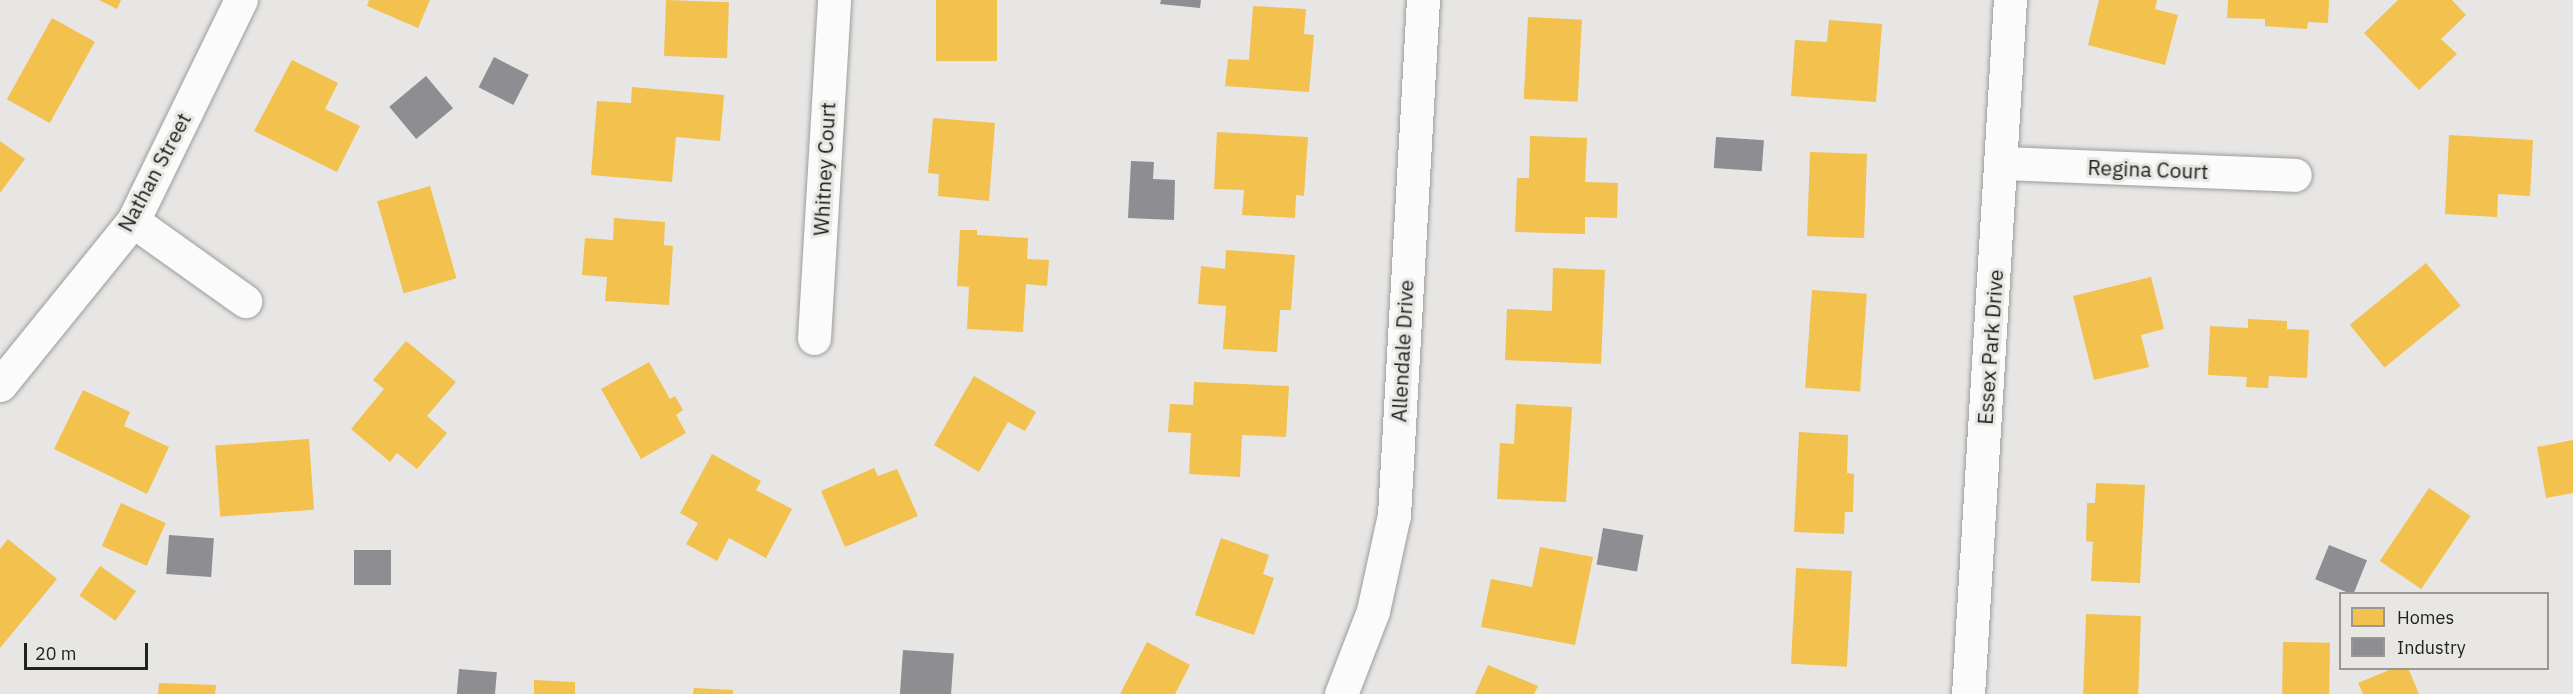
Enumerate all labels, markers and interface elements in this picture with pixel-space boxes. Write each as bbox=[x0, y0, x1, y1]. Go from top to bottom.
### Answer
street label: Whitney Court bbox=[808, 101, 840, 237]
street label: Nathan Street bbox=[112, 108, 196, 236]
street label: Regina Court bbox=[2087, 154, 2209, 184]
street label: Essex Park Drive bbox=[1972, 268, 2008, 426]
street label: Allendale Drive bbox=[1386, 279, 1418, 423]
legend bbox=[2339, 592, 2549, 670]
text: Homes bbox=[2397, 606, 2454, 629]
scale bar bbox=[27, 631, 152, 669]
text: Industry bbox=[2397, 636, 2466, 659]
text: 20 m bbox=[35, 642, 77, 665]

